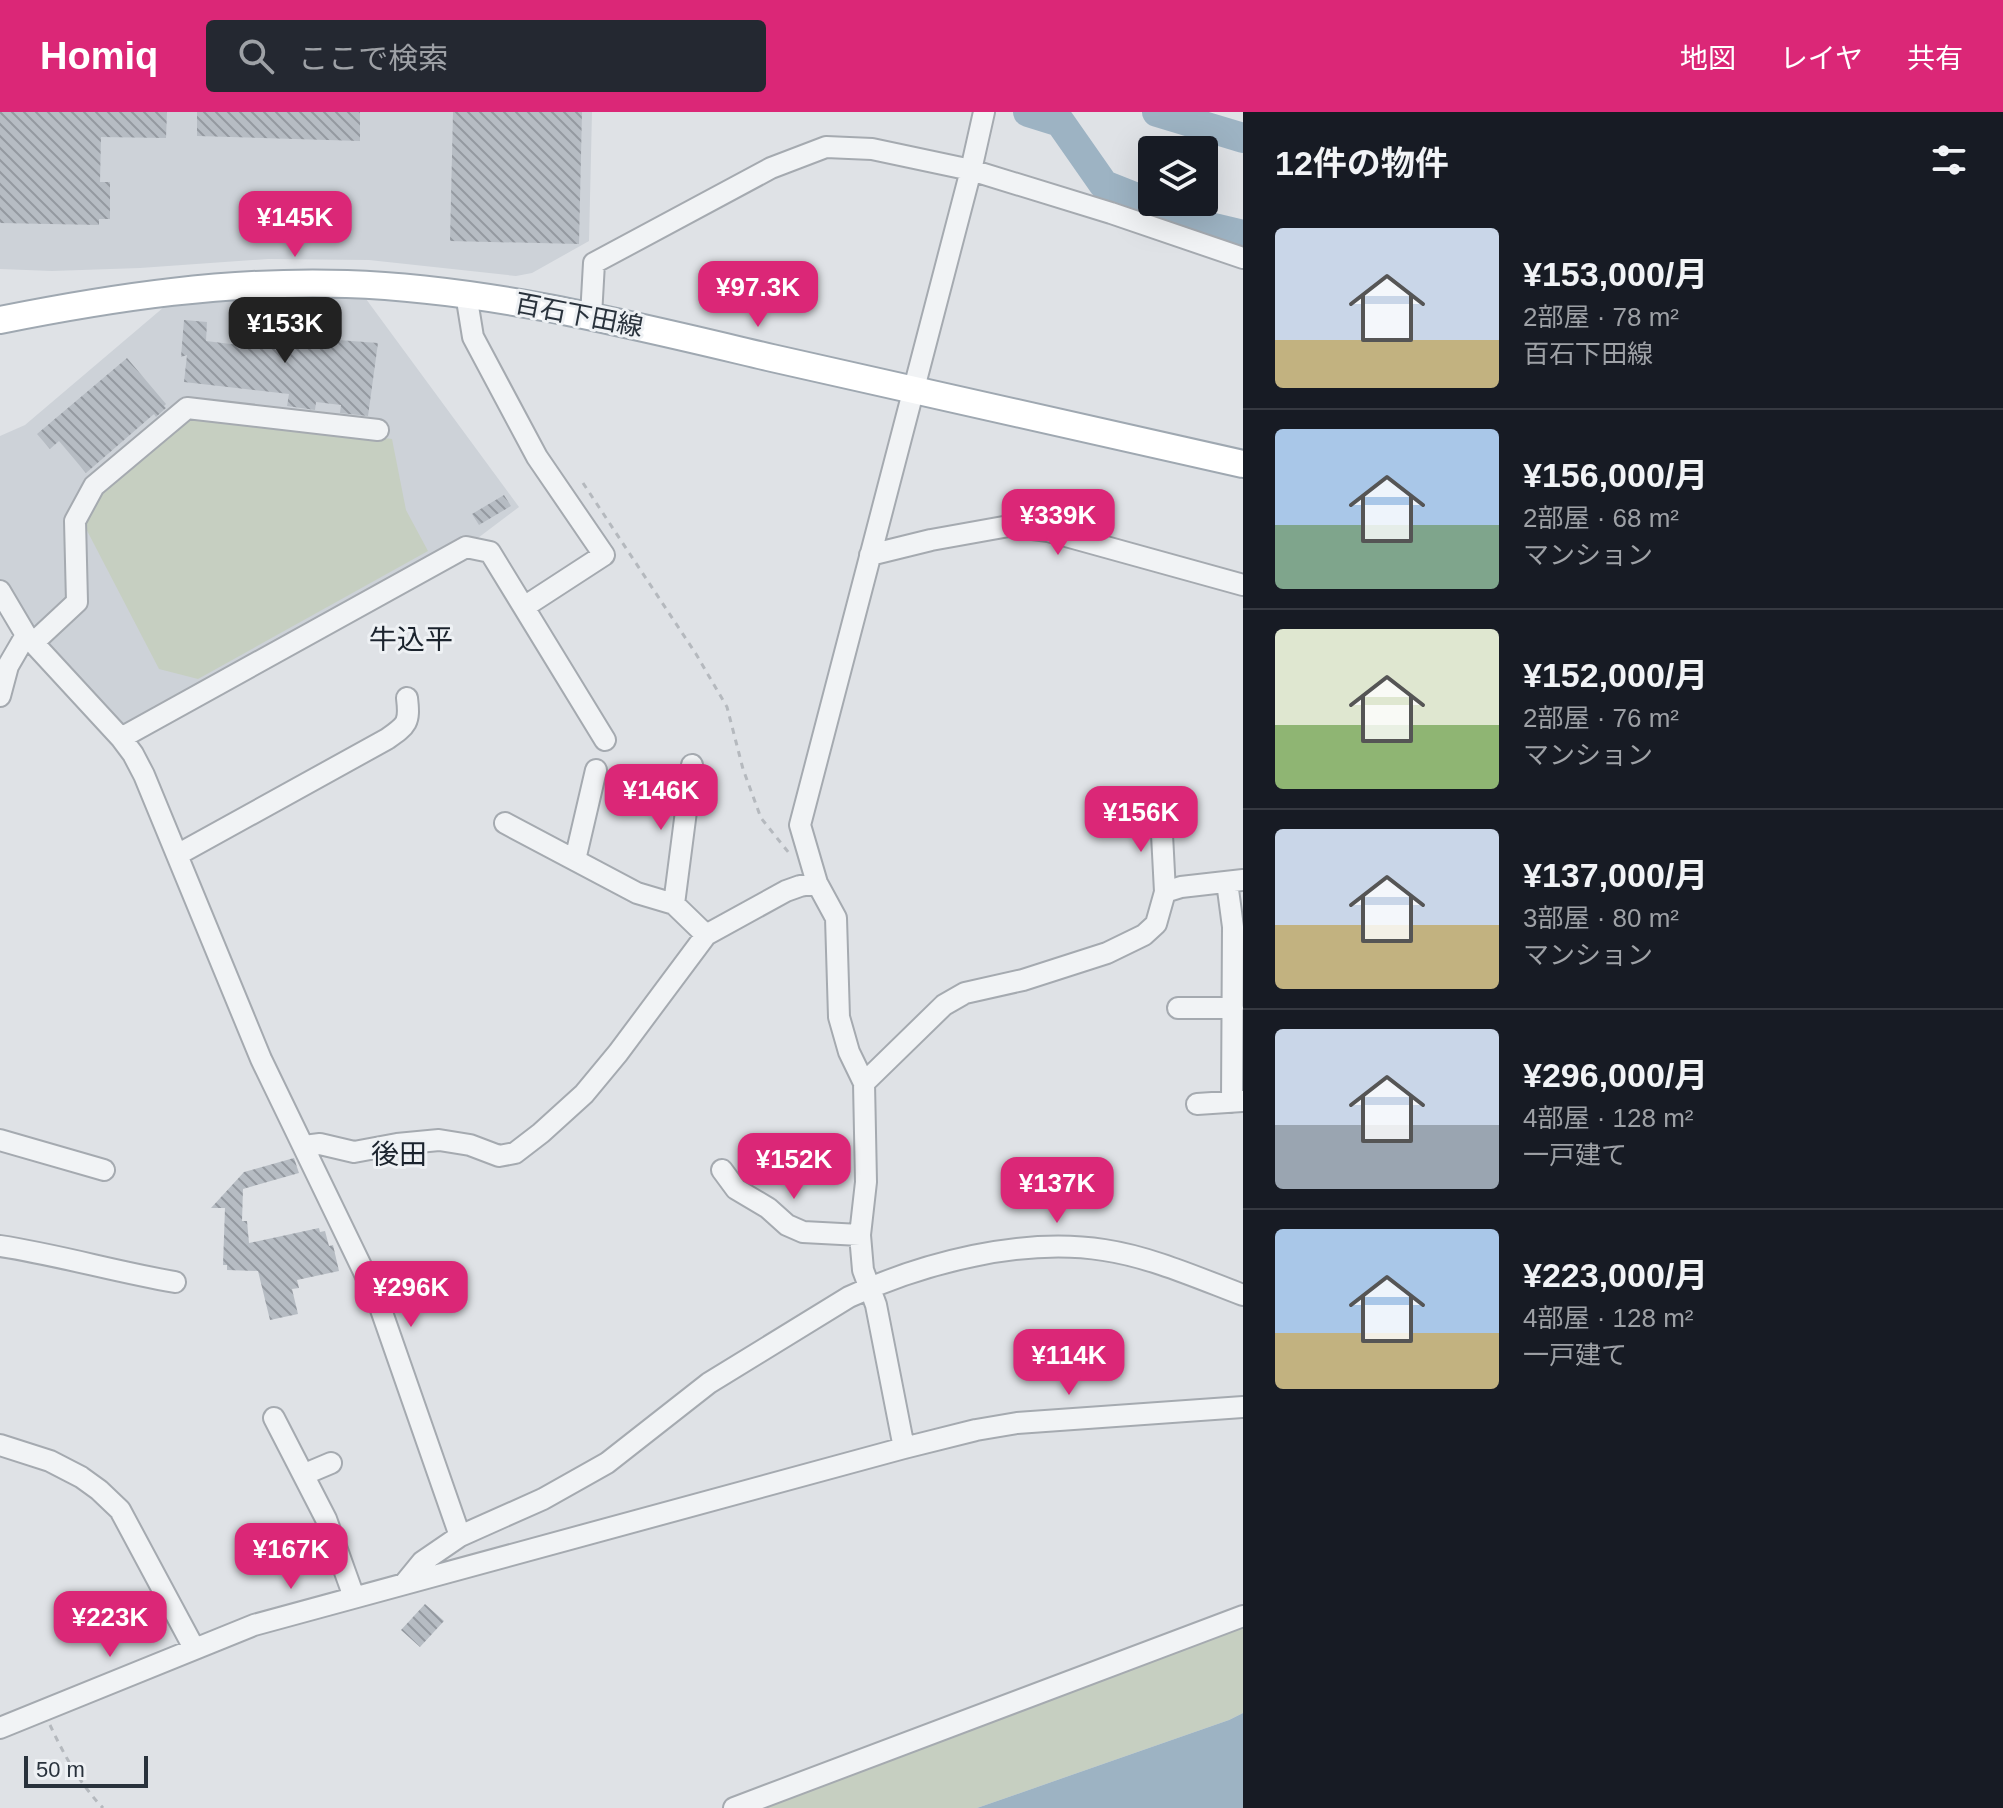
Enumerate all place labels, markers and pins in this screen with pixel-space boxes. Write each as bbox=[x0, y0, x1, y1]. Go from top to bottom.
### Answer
pin: ¥145K bbox=[239, 191, 351, 259]
pin: ¥97.3K bbox=[693, 261, 823, 329]
pin: ¥153K bbox=[229, 297, 341, 365]
pin: ¥339K bbox=[1002, 489, 1114, 557]
pin: ¥146K bbox=[605, 764, 717, 832]
pin: ¥156K bbox=[1085, 786, 1197, 854]
pin: ¥152K bbox=[738, 1133, 850, 1201]
pin: ¥137K bbox=[1001, 1157, 1113, 1225]
pin: ¥296K bbox=[355, 1261, 467, 1329]
pin: ¥114K bbox=[1013, 1329, 1125, 1397]
pin: ¥167K bbox=[235, 1523, 347, 1591]
pin: ¥223K bbox=[54, 1591, 166, 1659]

